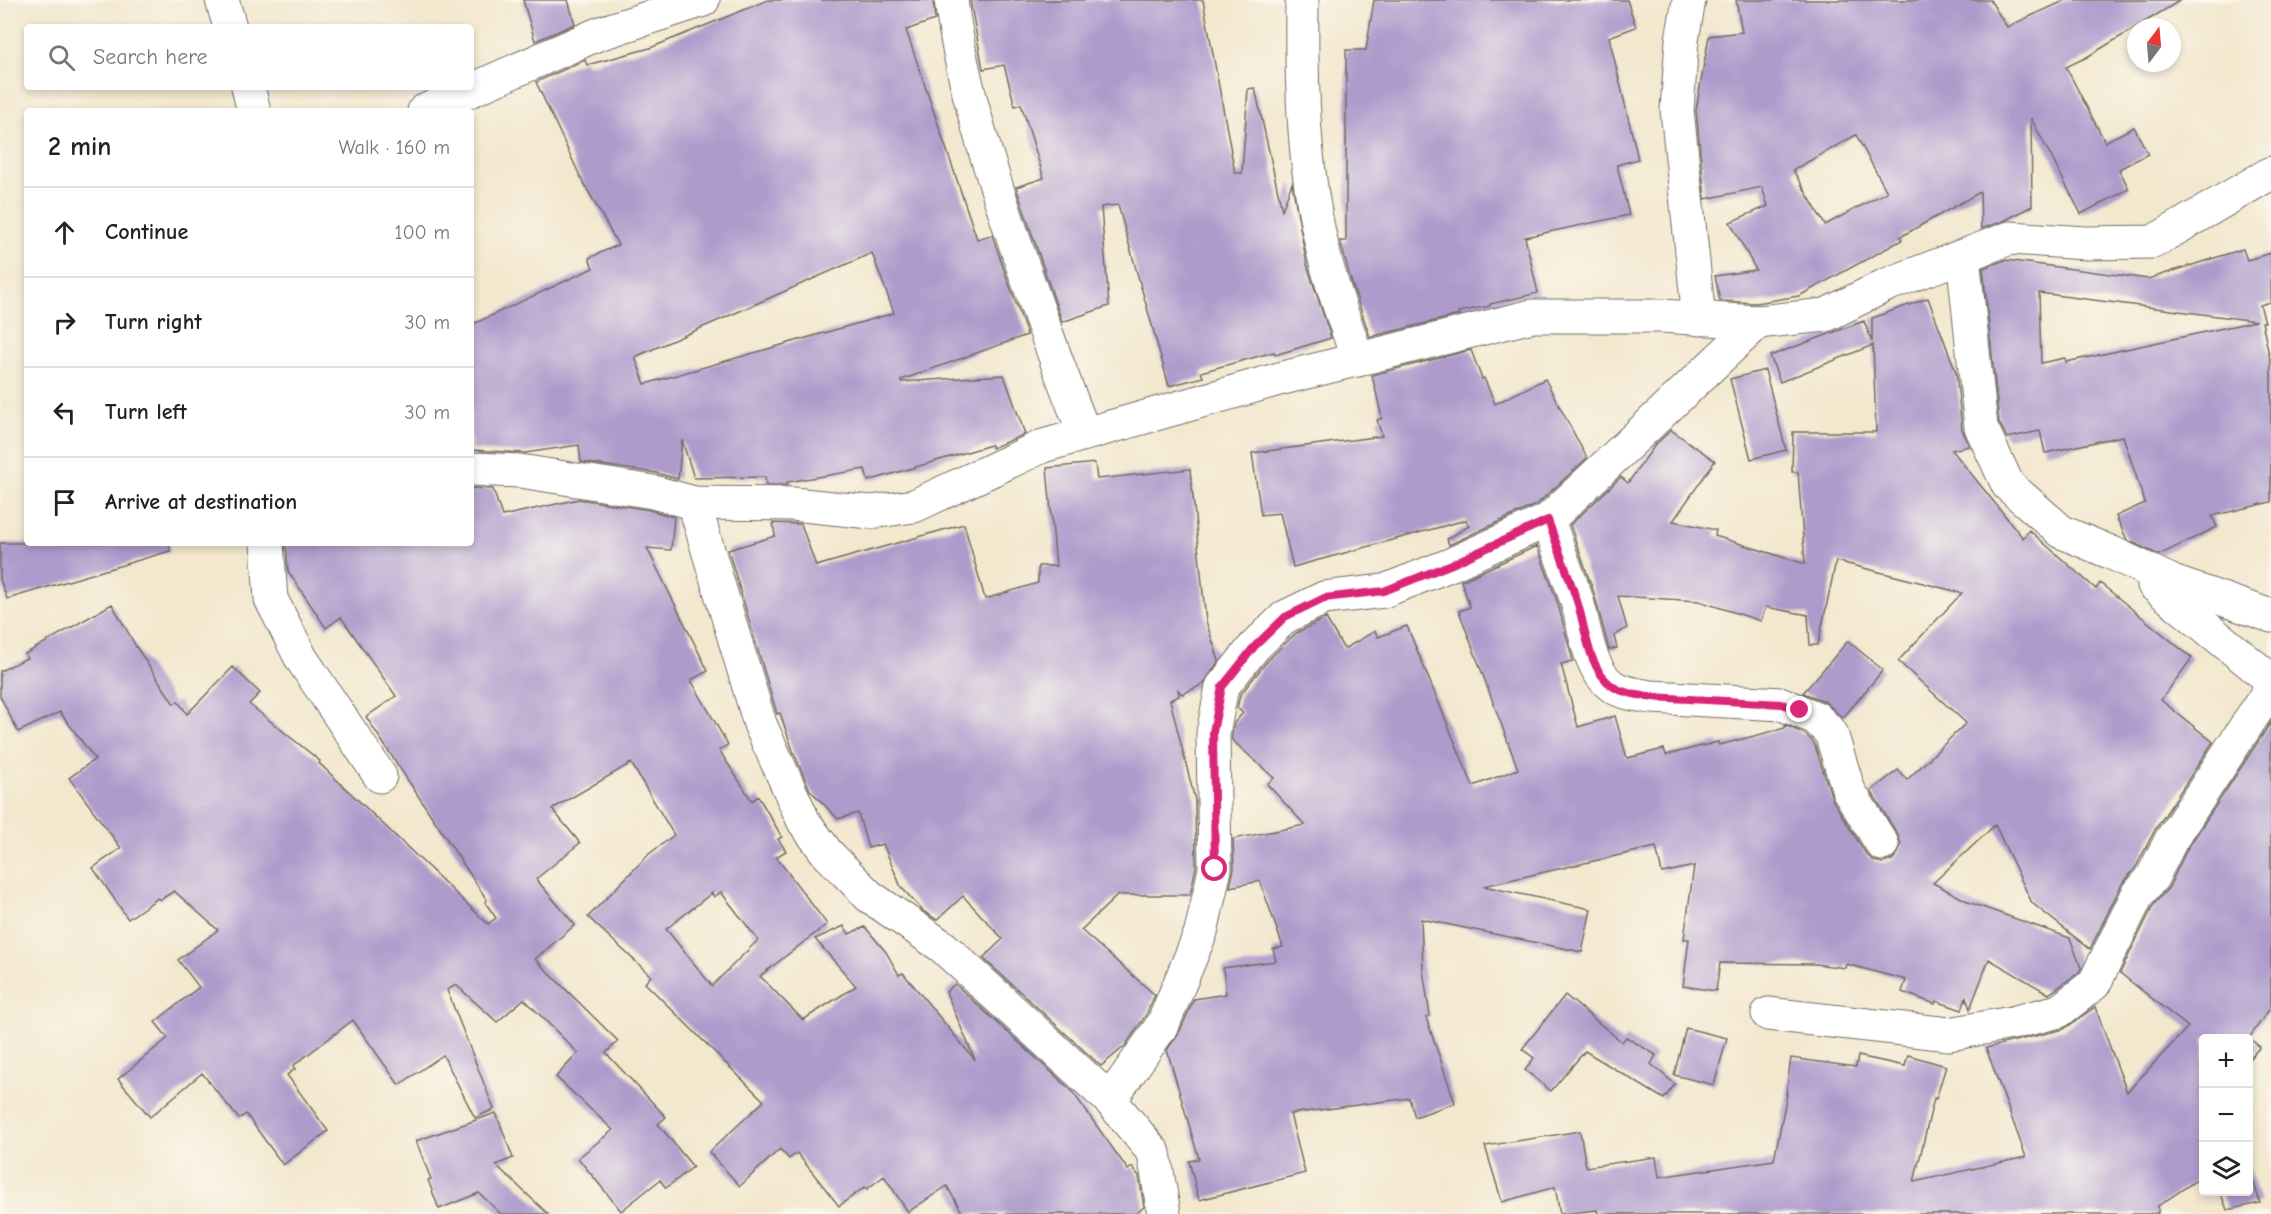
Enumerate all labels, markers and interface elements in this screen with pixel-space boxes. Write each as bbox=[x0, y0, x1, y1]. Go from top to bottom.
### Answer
north arrow bbox=[2127, 18, 2181, 72]
search box bbox=[24, 24, 474, 90]
icon: search bbox=[45, 41, 78, 74]
text: Search here bbox=[93, 44, 208, 70]
text: 2 min bbox=[48, 132, 111, 162]
text: Walk · 160 m bbox=[339, 136, 450, 159]
icon: ahead bbox=[48, 216, 81, 249]
text: Continue bbox=[105, 219, 188, 245]
text: 100 m bbox=[395, 221, 450, 244]
icon: right bbox=[48, 306, 81, 339]
text: Turn right bbox=[105, 309, 202, 335]
text: 30 m bbox=[404, 311, 450, 334]
icon: left bbox=[48, 396, 81, 429]
text: Turn left bbox=[105, 399, 187, 425]
text: 30 m bbox=[404, 401, 450, 424]
icon: arrive bbox=[48, 486, 81, 519]
text: Arrive at destination bbox=[105, 489, 297, 515]
route end bbox=[1786, 696, 1812, 722]
route start bbox=[1201, 855, 1227, 881]
map controls bbox=[2199, 1034, 2253, 1196]
button: + bbox=[2199, 1034, 2253, 1088]
button: − bbox=[2199, 1088, 2253, 1142]
button: layers bbox=[2199, 1142, 2253, 1196]

